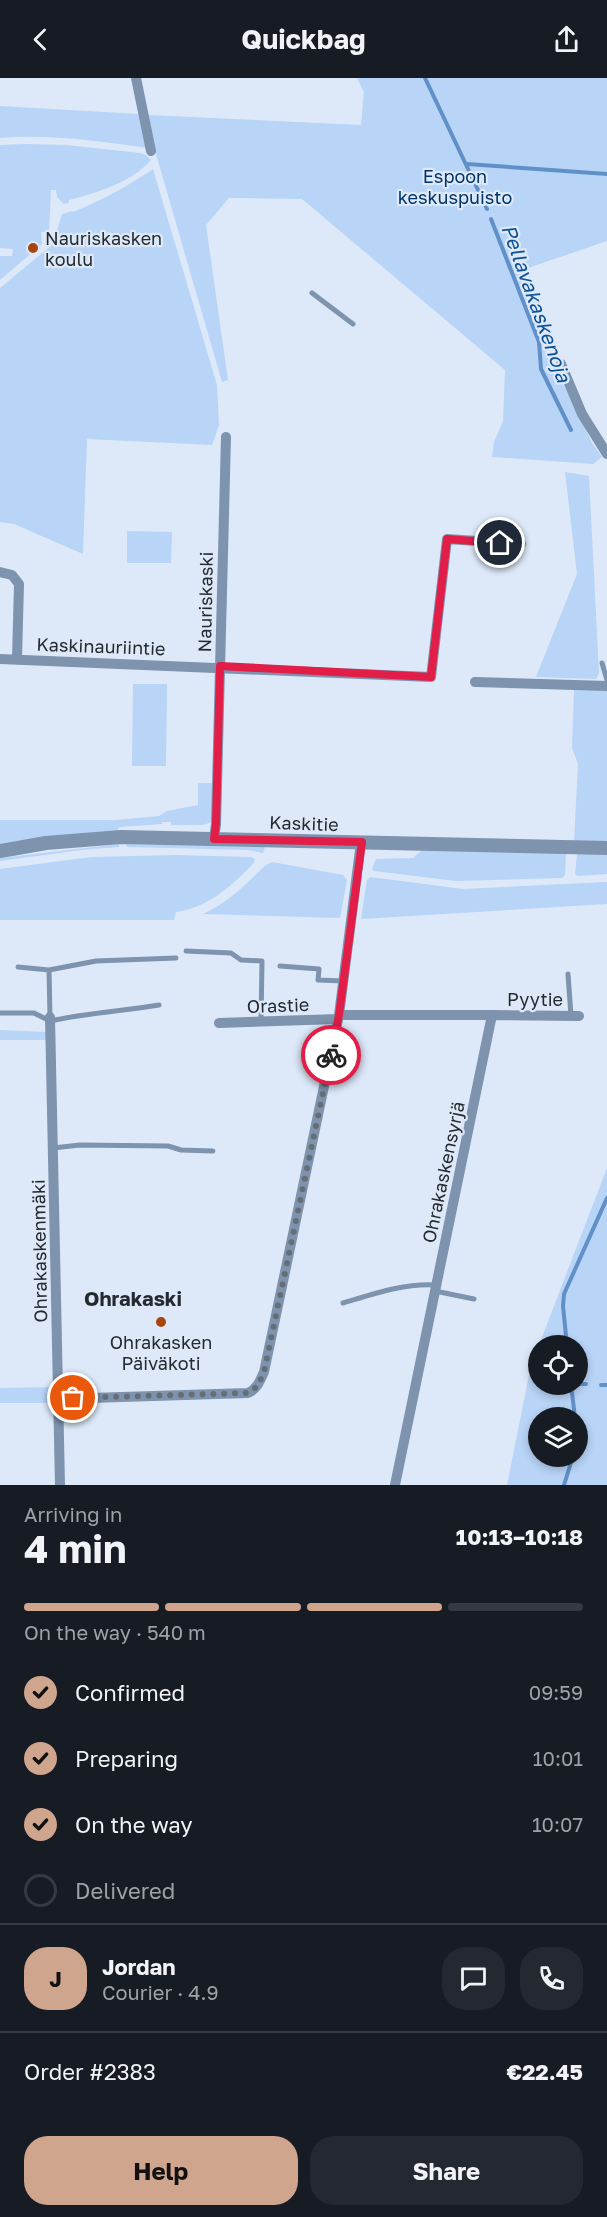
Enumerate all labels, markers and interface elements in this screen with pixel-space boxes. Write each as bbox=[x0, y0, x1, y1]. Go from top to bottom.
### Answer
icon: back bbox=[24, 23, 57, 56]
text: Quickbag bbox=[241, 23, 366, 55]
icon: share bbox=[550, 23, 583, 56]
park label: Espoon keskuspuisto bbox=[398, 165, 512, 208]
water label: Pellavakaskenoja bbox=[496, 221, 577, 386]
place label: Nauriskasken koulu bbox=[45, 227, 162, 270]
marker: Nauriskasken koulu bbox=[26, 241, 40, 255]
pin bbox=[474, 517, 525, 568]
icon: home bbox=[483, 526, 516, 559]
street label: Nauriskaski bbox=[193, 551, 217, 653]
street label: Kaskinauriintie bbox=[36, 633, 166, 659]
street label: Kaskitie bbox=[269, 811, 339, 835]
street label: Pyytie bbox=[507, 988, 563, 1010]
street label: Orastie bbox=[246, 993, 310, 1017]
courier bbox=[301, 1025, 361, 1085]
icon: bike bbox=[315, 1039, 348, 1072]
street label: Ohrakaskensyrjä bbox=[417, 1099, 469, 1245]
street label: Ohrakaskenmäki bbox=[27, 1179, 51, 1323]
district label: Ohrakaski bbox=[84, 1286, 182, 1310]
marker: Ohrakasken Päiväkoti bbox=[154, 1315, 168, 1329]
place label: Ohrakasken Päiväkoti bbox=[110, 1331, 212, 1374]
map controls bbox=[528, 1335, 588, 1467]
button: locate bbox=[528, 1335, 588, 1395]
pin bbox=[47, 1372, 98, 1423]
icon: bag bbox=[56, 1381, 89, 1414]
button: layers bbox=[528, 1407, 588, 1467]
text: Arriving in bbox=[24, 1502, 122, 1526]
text: 10:13–10:18 bbox=[456, 1523, 583, 1550]
text: 4 min bbox=[24, 1525, 127, 1572]
text: On the way · 540 m bbox=[24, 1620, 206, 1644]
icon: check bbox=[24, 1676, 57, 1709]
text: Confirmed bbox=[75, 1679, 185, 1706]
text: 09:59 bbox=[529, 1680, 583, 1704]
icon: check bbox=[24, 1742, 57, 1775]
text: Preparing bbox=[75, 1745, 178, 1772]
text: 10:01 bbox=[533, 1746, 583, 1770]
icon: check bbox=[24, 1808, 57, 1841]
text: On the way bbox=[75, 1811, 193, 1838]
text: 10:07 bbox=[532, 1812, 583, 1836]
text: Delivered bbox=[75, 1877, 175, 1904]
button: chat bbox=[442, 1947, 505, 2010]
button: phone bbox=[520, 1947, 583, 2010]
text: Jordan bbox=[102, 1953, 176, 1980]
text: J bbox=[49, 1965, 62, 1992]
text: Courier · 4.9 bbox=[102, 1980, 219, 2004]
text: Order #2383 bbox=[24, 2058, 156, 2085]
text: €22.45 bbox=[506, 2058, 583, 2085]
button: Help bbox=[24, 2136, 298, 2205]
button: Share bbox=[310, 2136, 583, 2205]

